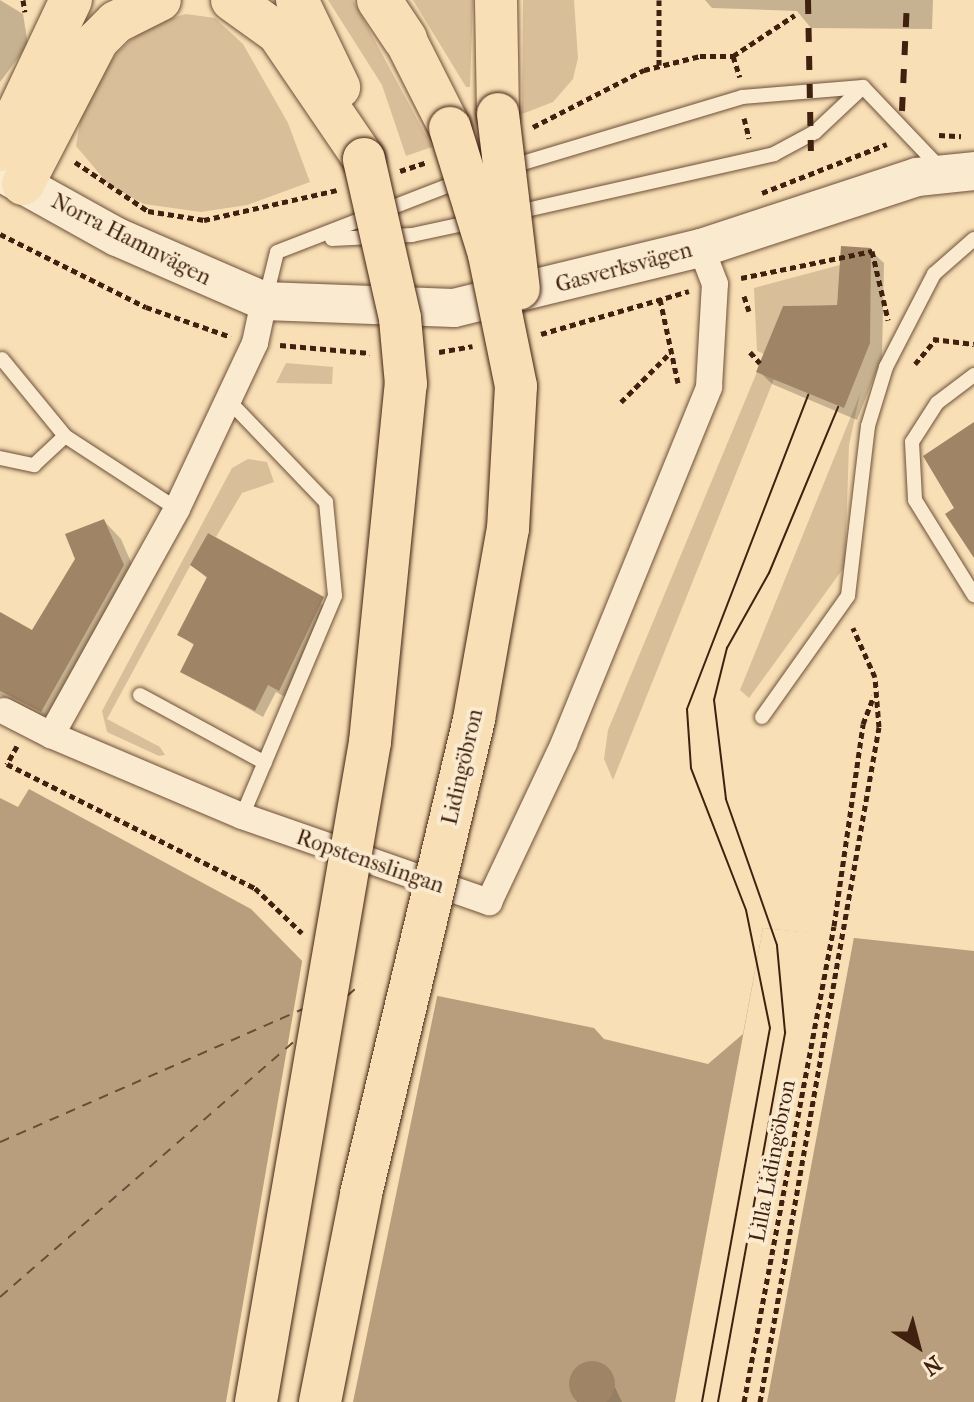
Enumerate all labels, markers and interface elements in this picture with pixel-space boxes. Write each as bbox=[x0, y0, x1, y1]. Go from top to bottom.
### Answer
street label: Norra Hamnvägen bbox=[47, 188, 215, 292]
street label: Gasverksvägen bbox=[553, 237, 695, 299]
street label: Lidingöbron bbox=[437, 707, 489, 827]
street label: Ropstensslingan bbox=[293, 824, 447, 900]
street label: Lilla Lidingöbron bbox=[744, 1078, 802, 1244]
north arrow bbox=[878, 1306, 958, 1386]
text: N bbox=[918, 1350, 947, 1381]

